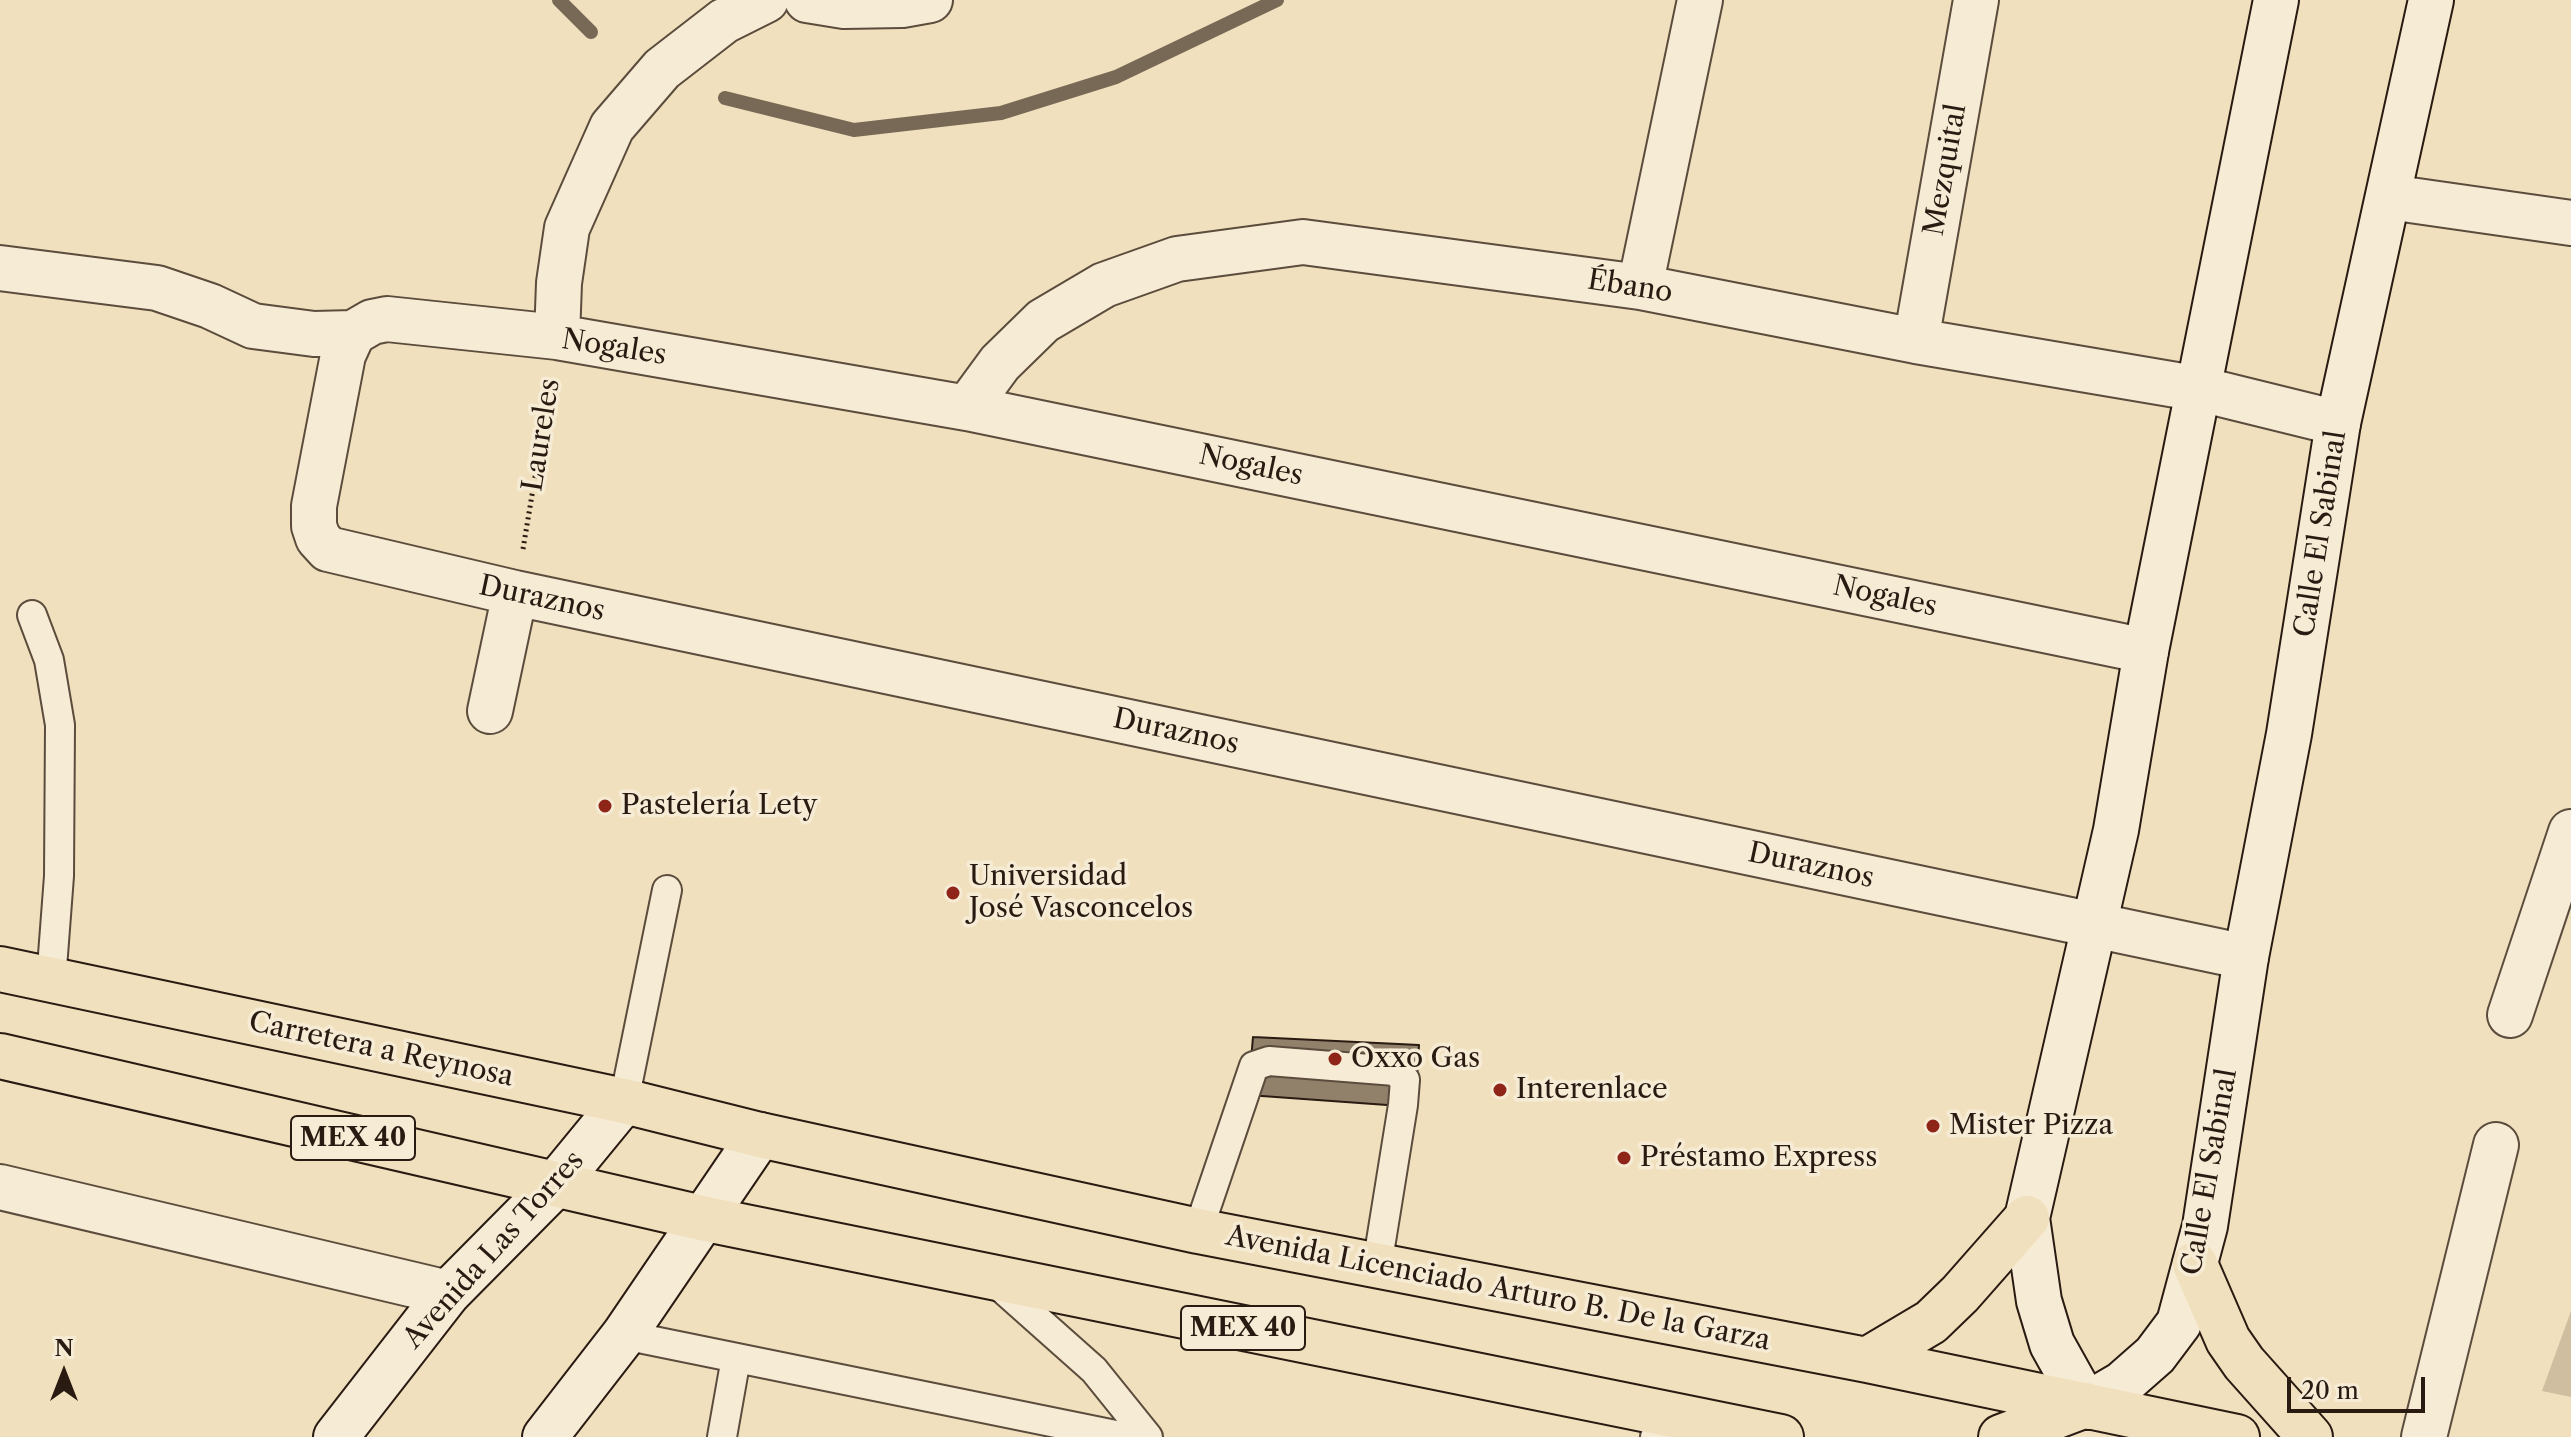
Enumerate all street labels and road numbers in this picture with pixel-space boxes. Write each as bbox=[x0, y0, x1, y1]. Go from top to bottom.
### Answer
street label: Mezquital bbox=[1918, 101, 1974, 239]
street label: Ébano bbox=[1585, 264, 1675, 310]
street label: Nogales bbox=[559, 323, 669, 373]
street label: Laureles bbox=[517, 376, 567, 494]
street label: Calle El Sabinal bbox=[2288, 428, 2354, 640]
street label: Nogales bbox=[1196, 439, 1306, 493]
street label: Duraznos bbox=[476, 569, 608, 629]
street label: Nogales bbox=[1830, 570, 1940, 624]
street label: Duraznos bbox=[1110, 702, 1242, 762]
street label: Duraznos bbox=[1745, 836, 1877, 896]
street label: Carretera a Reynosa bbox=[246, 1006, 516, 1094]
street label: Calle El Sabinal bbox=[2175, 1066, 2245, 1278]
road number: MEX 40 bbox=[291, 1116, 415, 1160]
street label: Avenida Las Torres bbox=[397, 1144, 591, 1356]
street label: Avenida Licenciado Arturo B. De la Garza bbox=[1223, 1220, 1773, 1358]
road number: MEX 40 bbox=[1181, 1306, 1305, 1350]

